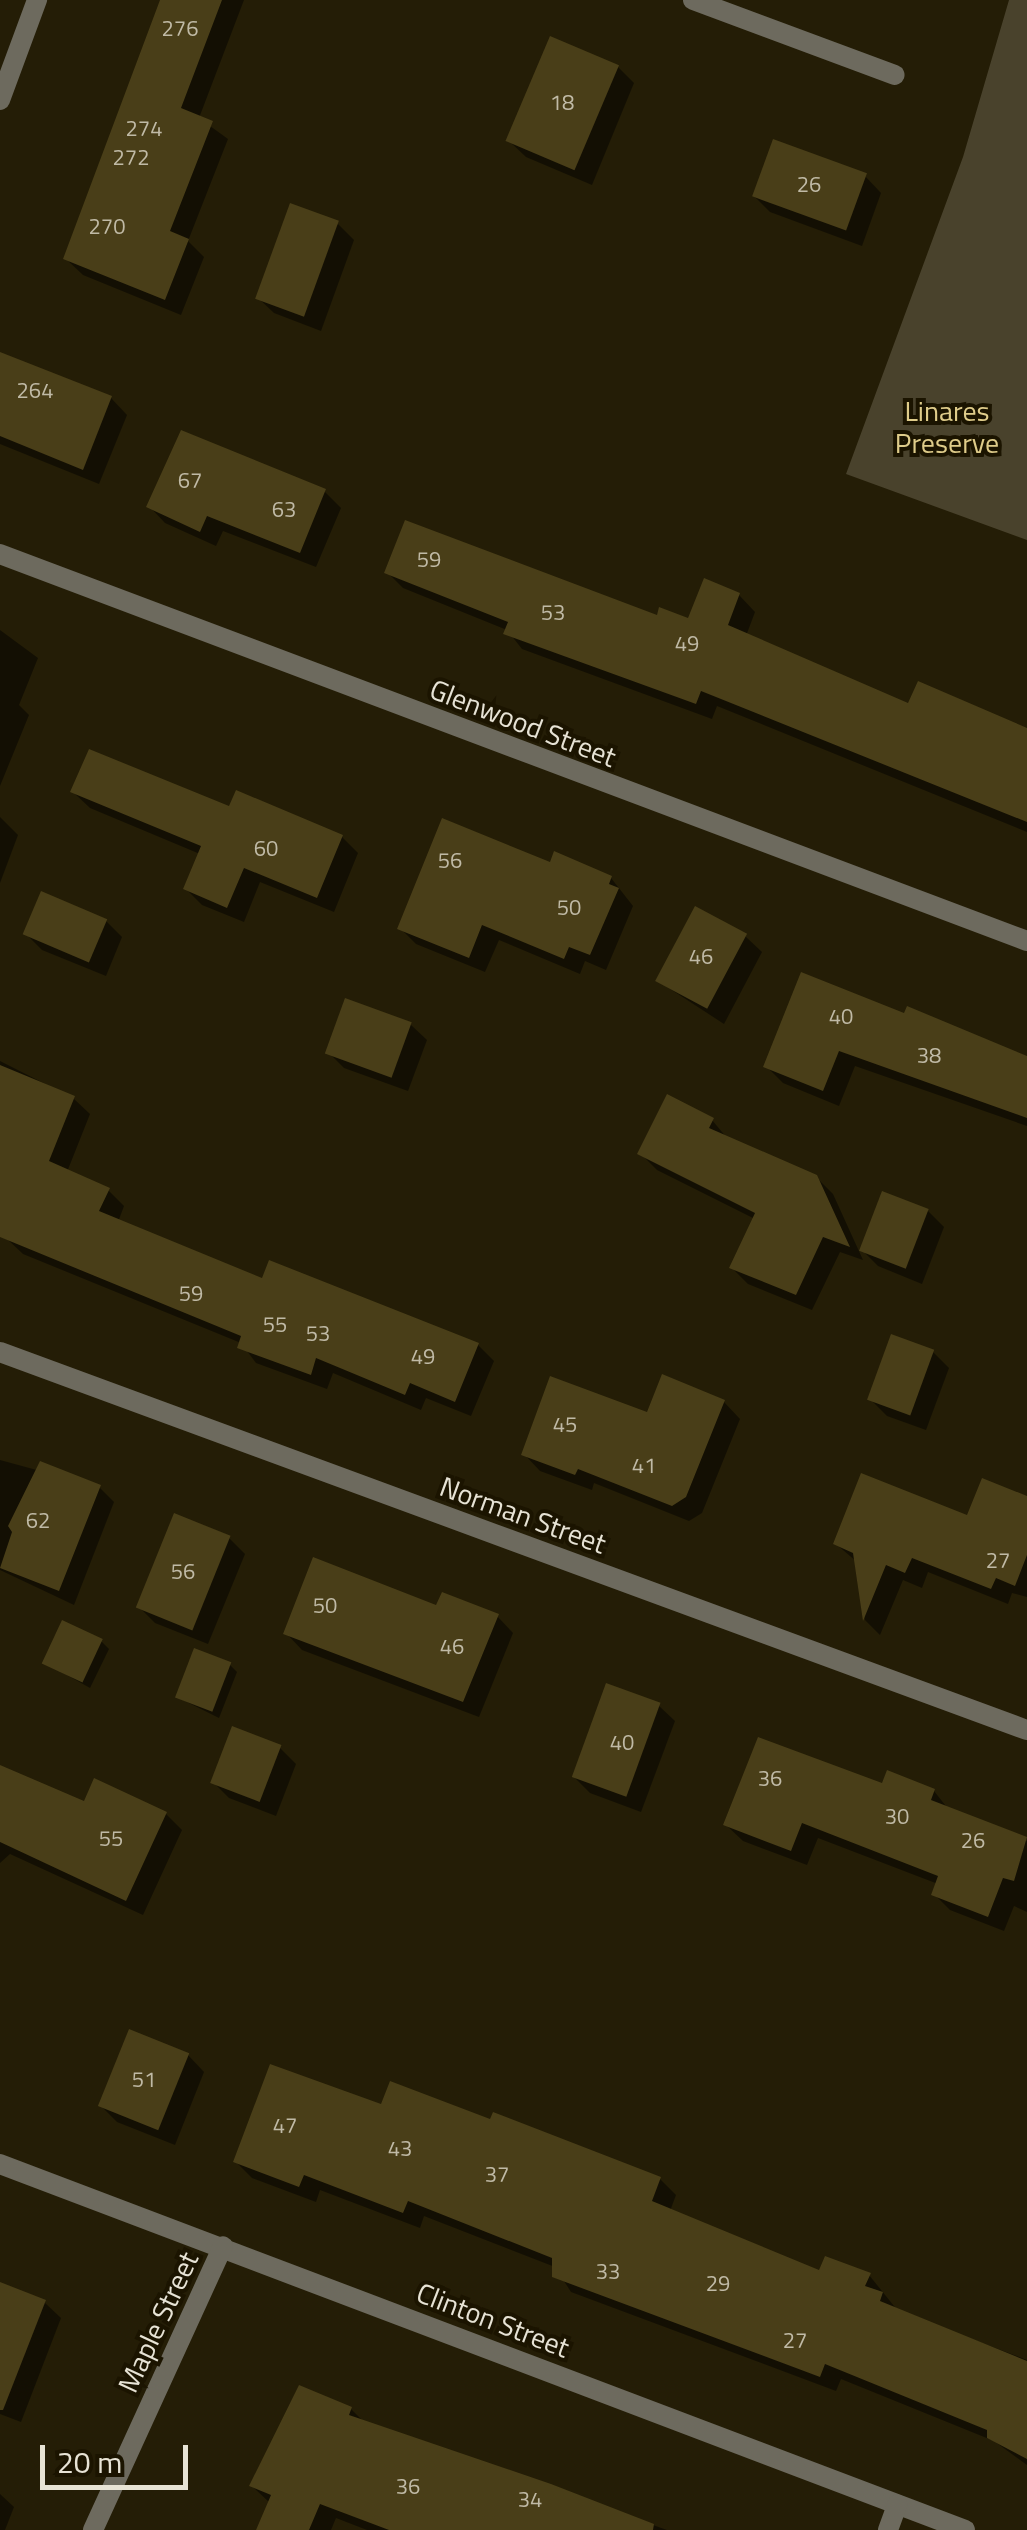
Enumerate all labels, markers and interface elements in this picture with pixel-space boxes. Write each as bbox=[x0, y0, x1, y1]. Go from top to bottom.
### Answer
house number: 276 bbox=[162, 16, 198, 42]
house number: 18 bbox=[550, 90, 574, 116]
house number: 274 bbox=[126, 116, 162, 142]
house number: 272 bbox=[113, 145, 149, 171]
house number: 26 bbox=[797, 172, 821, 198]
house number: 270 bbox=[89, 214, 125, 240]
house number: 264 bbox=[17, 378, 53, 404]
park label: Linares Preserve bbox=[895, 394, 999, 460]
house number: 67 bbox=[178, 468, 202, 494]
house number: 63 bbox=[272, 497, 296, 523]
house number: 59 bbox=[417, 547, 441, 573]
house number: 53 bbox=[541, 600, 565, 626]
house number: 49 bbox=[675, 631, 699, 657]
street label: Glenwood Street bbox=[425, 672, 621, 774]
house number: 60 bbox=[254, 836, 278, 862]
house number: 56 bbox=[438, 848, 462, 874]
house number: 50 bbox=[557, 895, 581, 921]
house number: 46 bbox=[689, 944, 713, 970]
house number: 40 bbox=[829, 1004, 853, 1030]
house number: 38 bbox=[917, 1043, 941, 1069]
house number: 59 bbox=[179, 1281, 203, 1307]
house number: 55 bbox=[263, 1312, 287, 1338]
house number: 53 bbox=[306, 1321, 330, 1347]
house number: 49 bbox=[411, 1344, 435, 1370]
house number: 45 bbox=[553, 1412, 577, 1438]
house number: 41 bbox=[632, 1453, 656, 1479]
street label: Norman Street bbox=[435, 1469, 611, 1561]
house number: 62 bbox=[26, 1508, 50, 1534]
house number: 27 bbox=[986, 1548, 1010, 1574]
house number: 56 bbox=[171, 1559, 195, 1585]
house number: 50 bbox=[313, 1593, 337, 1619]
house number: 46 bbox=[440, 1634, 464, 1660]
house number: 40 bbox=[610, 1730, 634, 1756]
house number: 36 bbox=[758, 1766, 782, 1792]
house number: 30 bbox=[885, 1804, 909, 1830]
house number: 55 bbox=[99, 1826, 123, 1852]
house number: 26 bbox=[961, 1828, 985, 1854]
house number: 51 bbox=[132, 2067, 156, 2093]
house number: 47 bbox=[273, 2113, 297, 2139]
house number: 43 bbox=[388, 2136, 412, 2162]
house number: 37 bbox=[485, 2162, 509, 2188]
street label: Maple Street bbox=[111, 2246, 205, 2398]
house number: 33 bbox=[596, 2259, 620, 2285]
house number: 29 bbox=[706, 2271, 730, 2297]
street label: Clinton Street bbox=[412, 2276, 574, 2364]
house number: 27 bbox=[783, 2328, 807, 2354]
scale bar bbox=[45, 2425, 192, 2487]
text: 20 m bbox=[57, 2439, 122, 2485]
house number: 36 bbox=[396, 2474, 420, 2500]
house number: 34 bbox=[518, 2487, 542, 2513]

